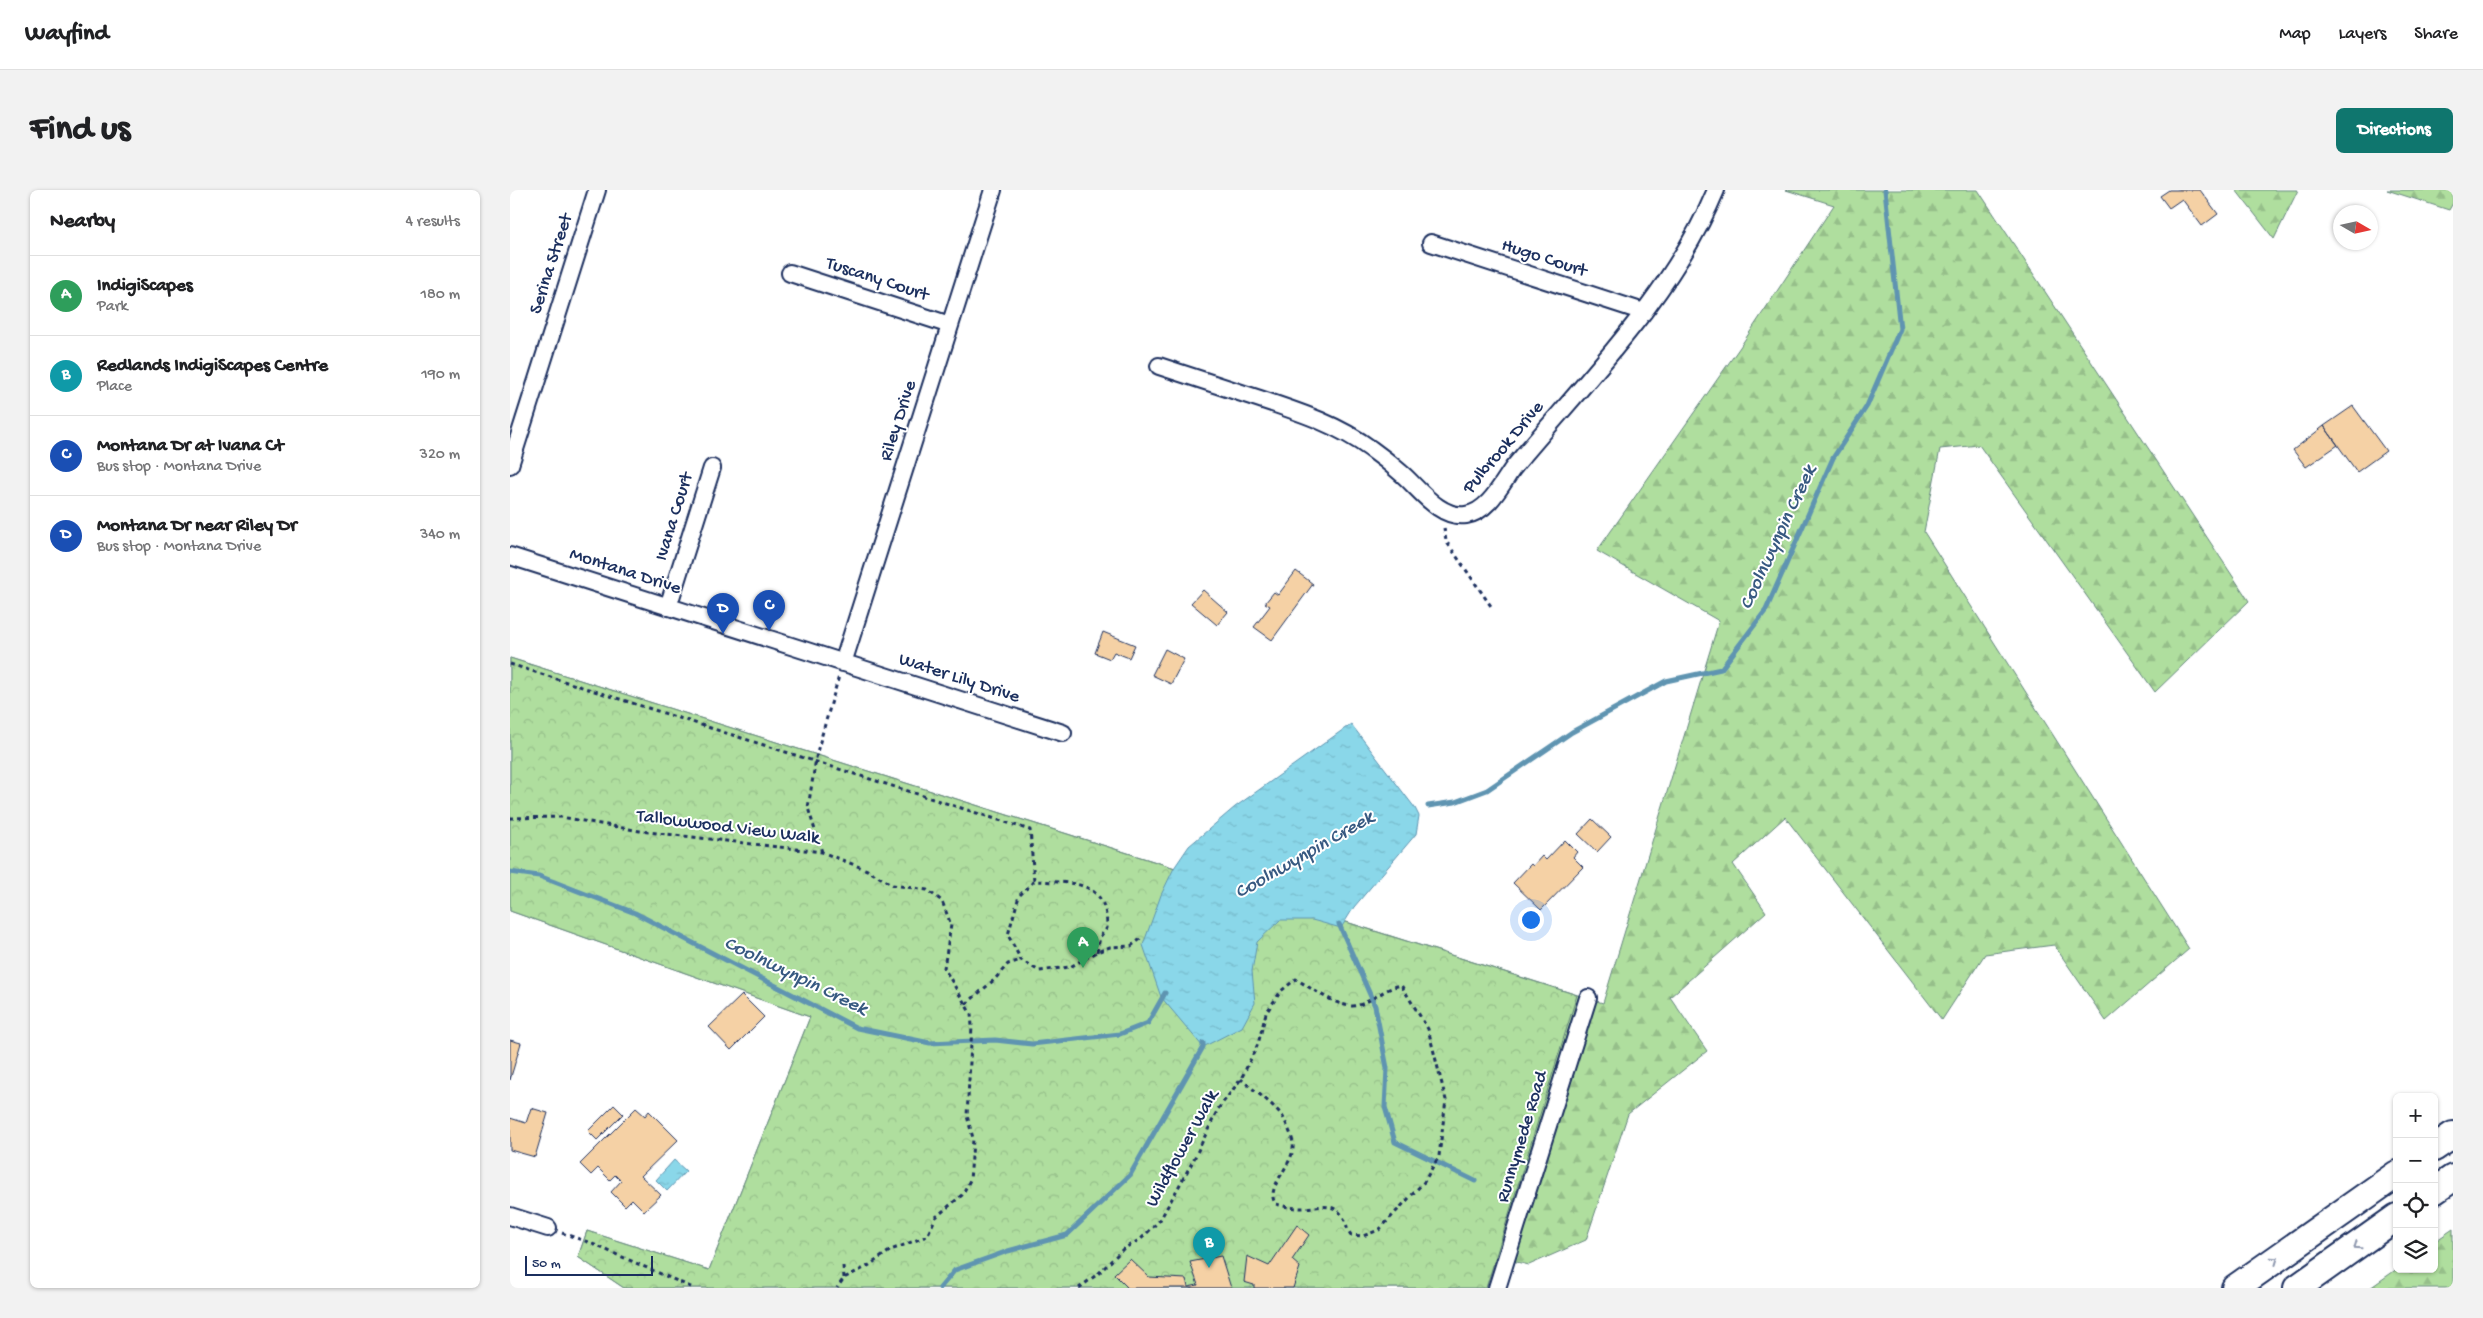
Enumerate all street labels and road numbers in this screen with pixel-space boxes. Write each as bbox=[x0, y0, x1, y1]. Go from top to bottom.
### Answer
street label: Serina Street bbox=[525, 209, 580, 317]
street label: Hugo Court bbox=[1498, 234, 1592, 284]
street label: Tuscany Court bbox=[822, 252, 933, 308]
street label: Riley Drive bbox=[875, 378, 923, 464]
street label: Pulbrook Drive bbox=[1458, 397, 1550, 500]
street label: Ivana Court bbox=[651, 468, 700, 564]
street label: Montana Drive bbox=[566, 543, 684, 601]
street label: Water Lily Drive bbox=[896, 649, 1023, 709]
street label: Tallowwood View Walk bbox=[634, 805, 822, 851]
street label: Runnymede Road bbox=[1492, 1067, 1554, 1206]
street label: Wildflower Walk bbox=[1141, 1085, 1225, 1212]

